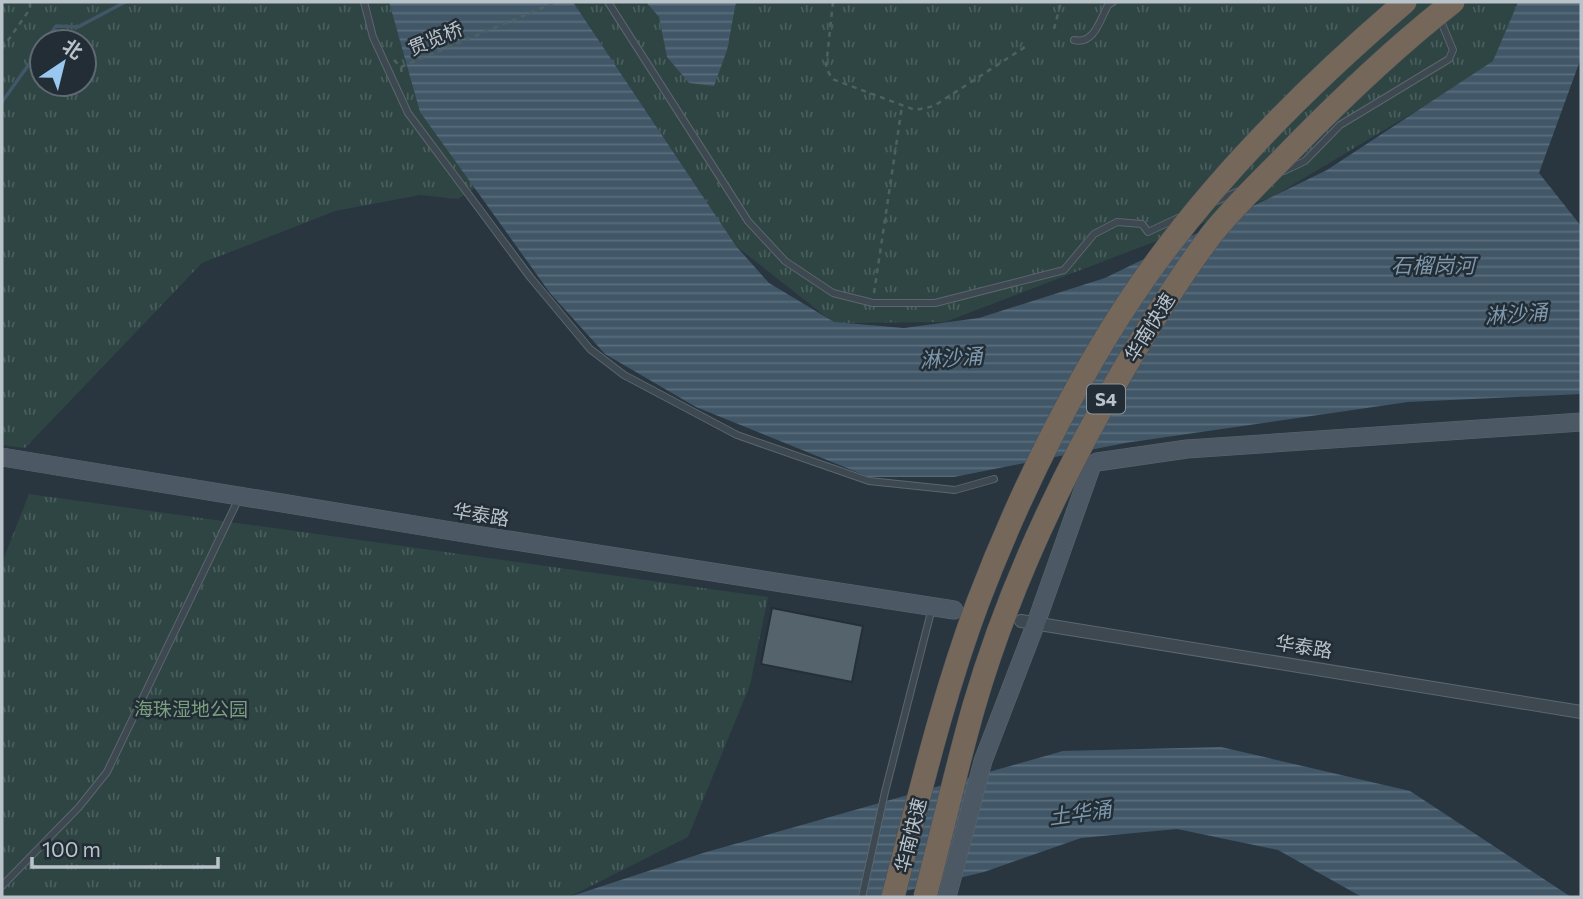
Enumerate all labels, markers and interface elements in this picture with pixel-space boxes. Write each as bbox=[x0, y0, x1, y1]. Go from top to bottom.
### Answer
street label: 贯览桥 bbox=[404, 16, 466, 60]
north arrow bbox=[28, 28, 98, 98]
text: 北 bbox=[59, 34, 87, 64]
water label: 石榴岗河 bbox=[1391, 252, 1479, 277]
street label: 华南快速 bbox=[1119, 289, 1179, 365]
water label: 淋沙涌 bbox=[1484, 298, 1550, 328]
water label: 淋沙涌 bbox=[919, 342, 985, 372]
road number: S4 bbox=[1087, 384, 1125, 414]
street label: 华泰路 bbox=[451, 498, 511, 530]
street label: 华泰路 bbox=[1274, 630, 1334, 662]
park label: 海珠湿地公园 bbox=[134, 697, 248, 720]
street label: 华南快速 bbox=[890, 795, 930, 875]
water label: 土华涌 bbox=[1047, 795, 1115, 829]
scale bar bbox=[32, 825, 217, 869]
text: 100 m bbox=[42, 836, 101, 861]

